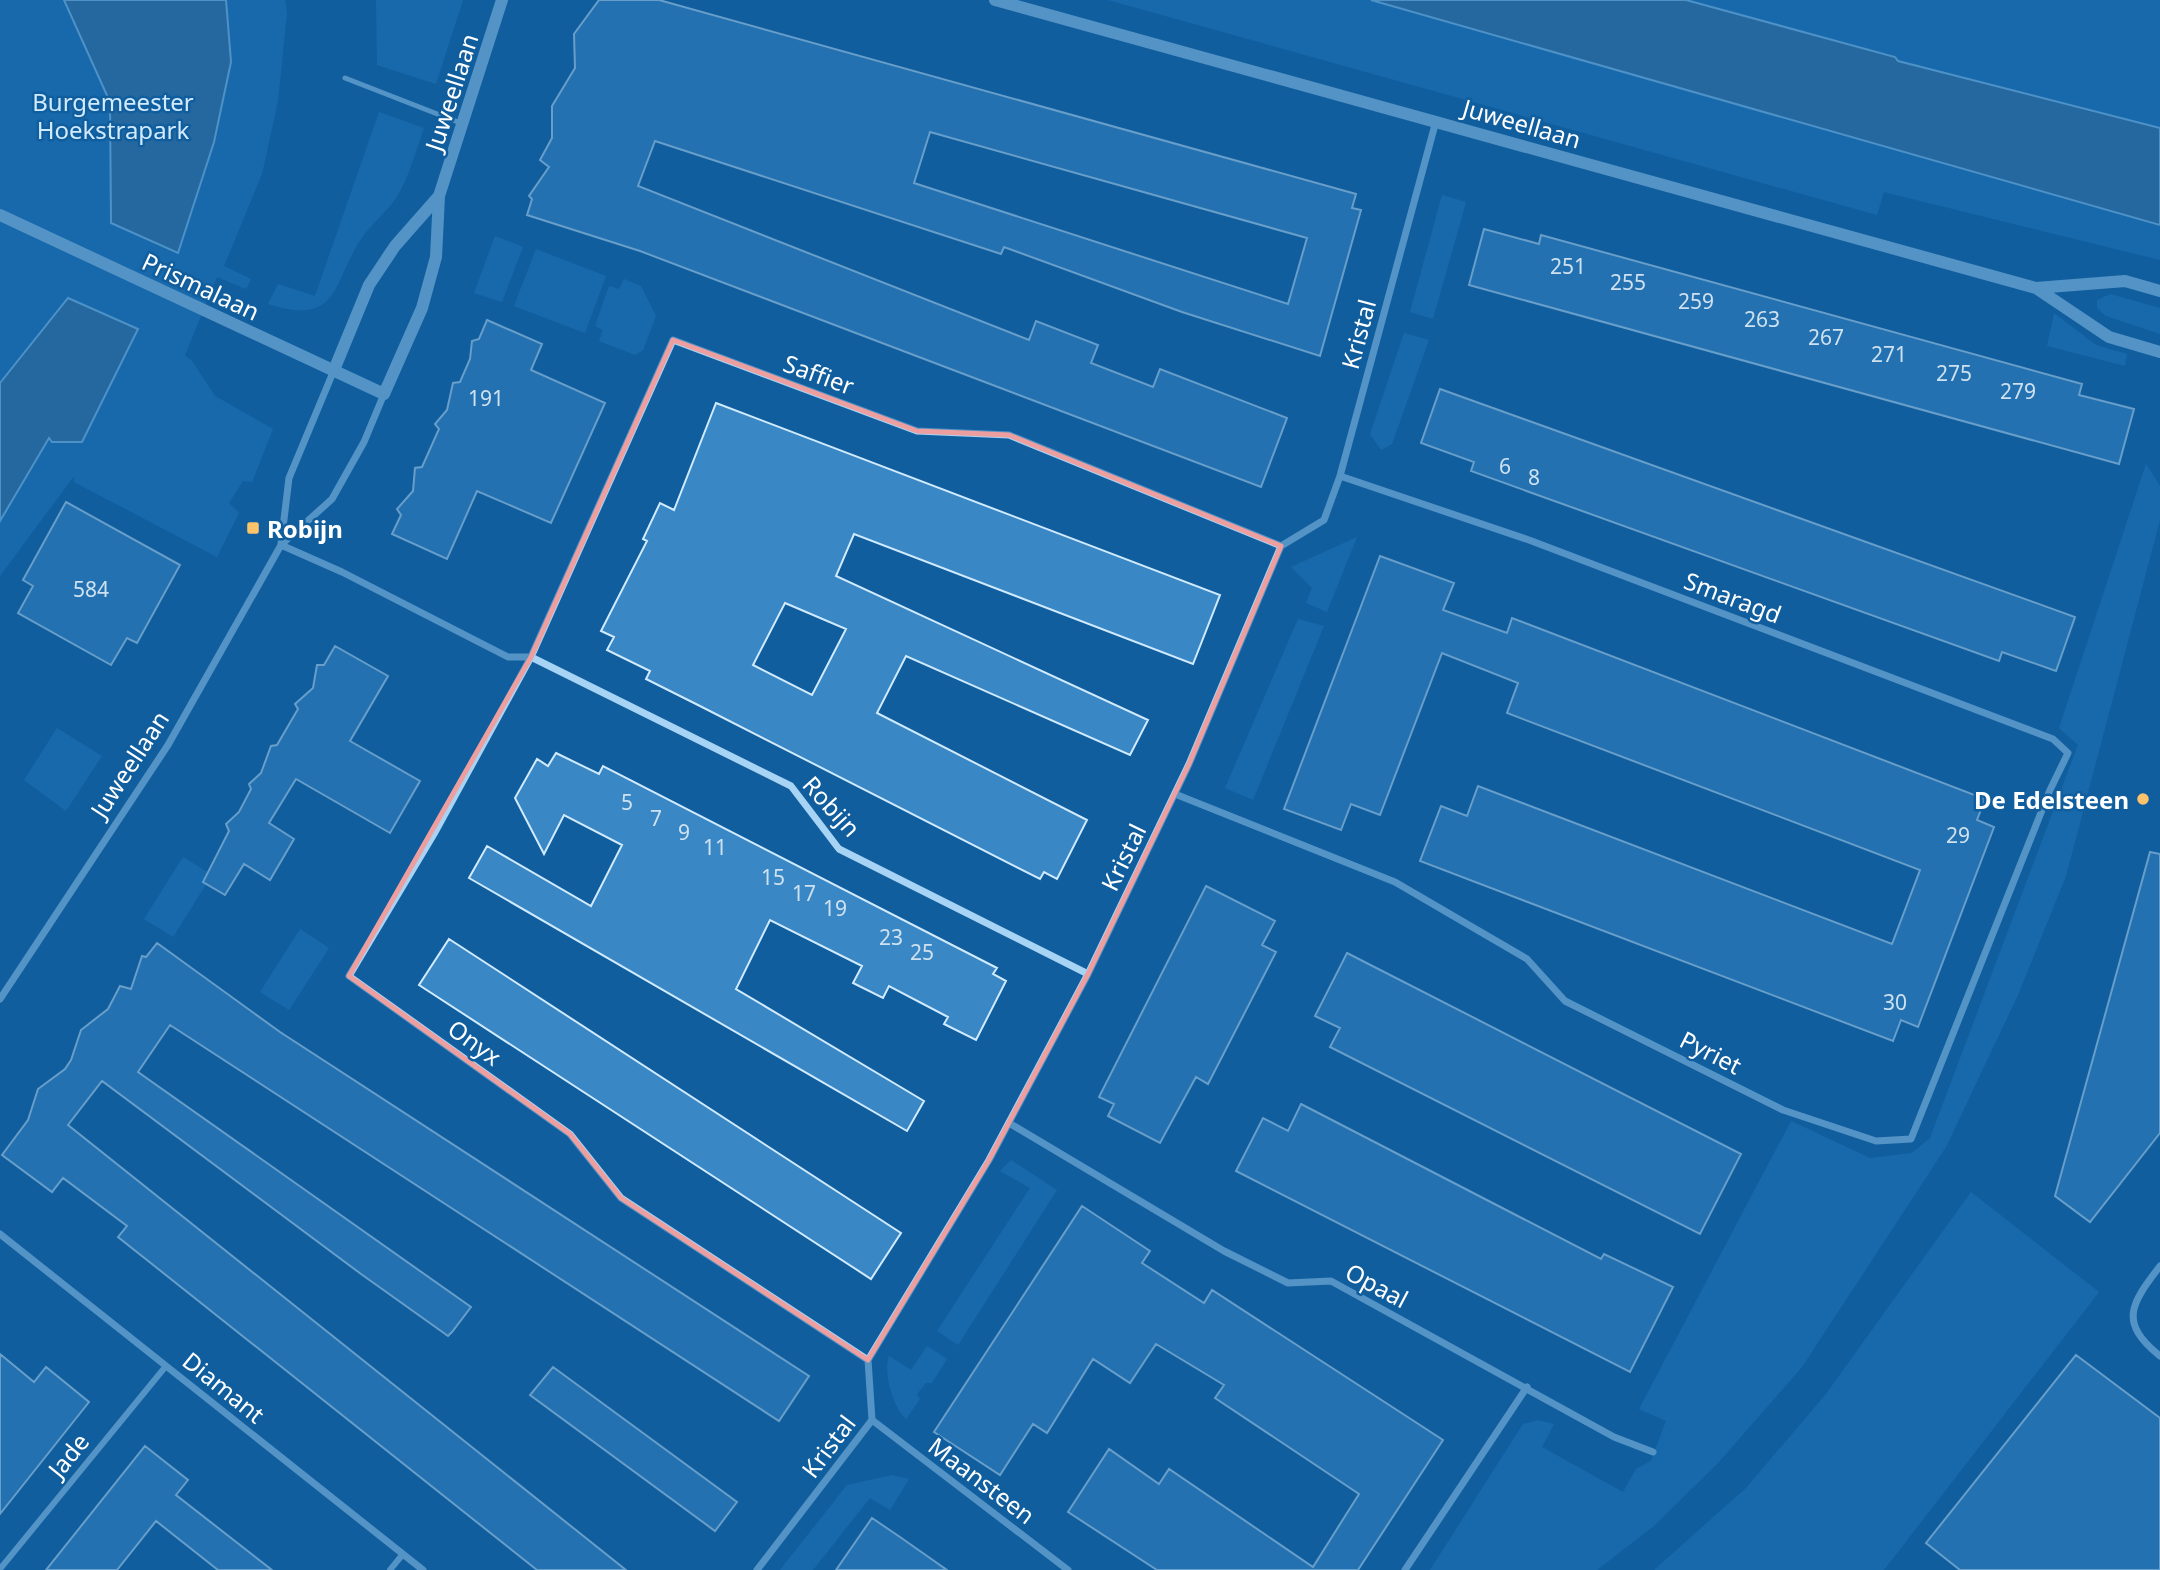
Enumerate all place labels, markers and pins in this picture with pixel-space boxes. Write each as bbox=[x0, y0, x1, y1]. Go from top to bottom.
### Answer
place label: Robijn bbox=[267, 512, 343, 545]
marker: Robijn bbox=[245, 520, 261, 536]
place label: De Edelsteen bbox=[1974, 783, 2129, 816]
marker: De Edelsteen bbox=[2135, 791, 2151, 807]

